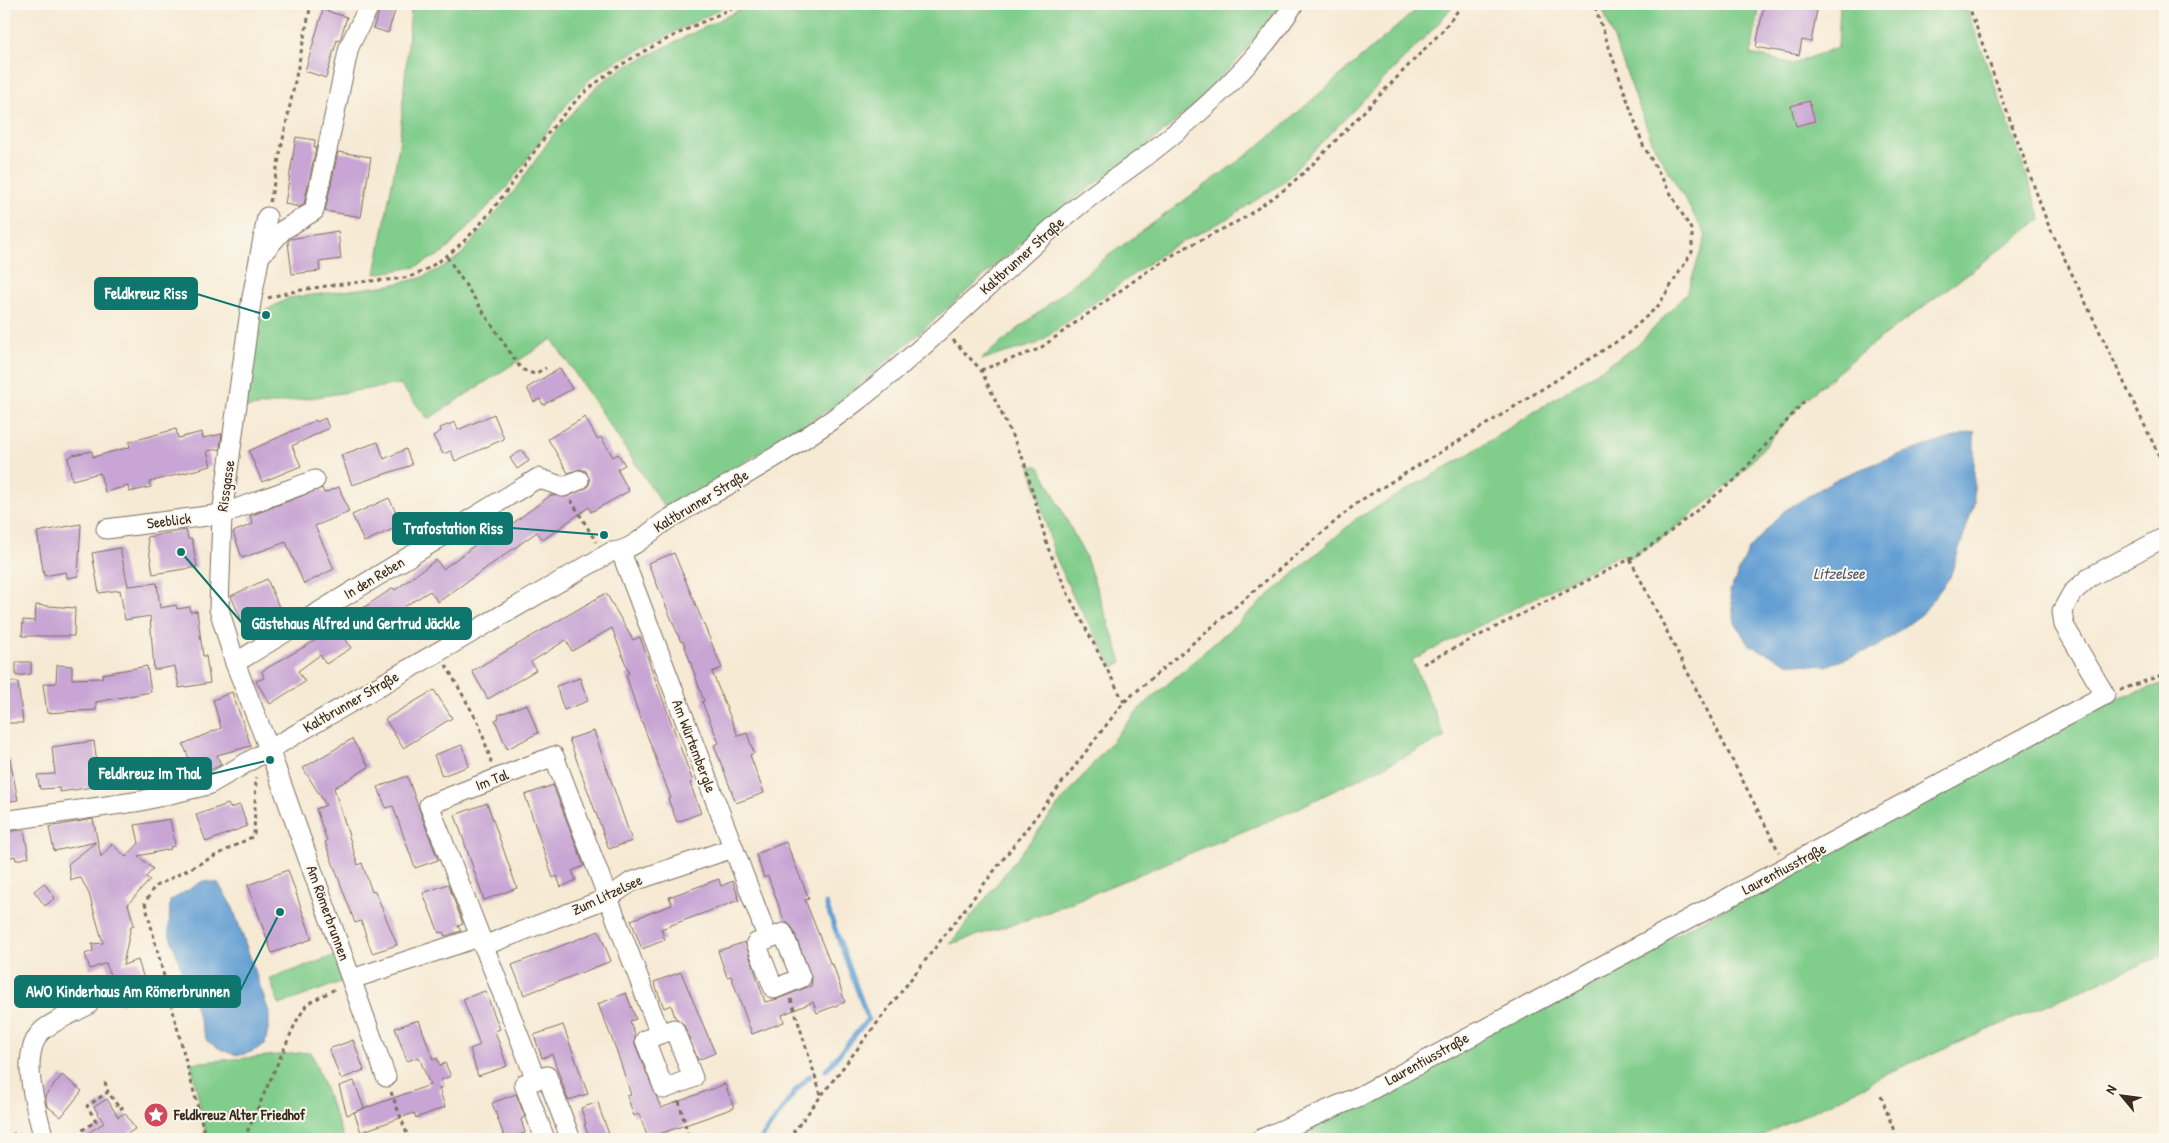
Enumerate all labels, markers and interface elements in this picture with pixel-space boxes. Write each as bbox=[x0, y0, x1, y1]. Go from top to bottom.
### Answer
street label: Kaltbrunner Straße bbox=[975, 212, 1069, 299]
callout: Feldkreuz Riss bbox=[95, 278, 197, 309]
text: Feldkreuz Riss bbox=[104, 282, 188, 304]
street label: Rissgasse bbox=[212, 459, 240, 513]
street label: Kaltbrunner Straße bbox=[649, 464, 752, 537]
street label: Seeblick bbox=[146, 507, 192, 534]
callout: Trafostation Riss bbox=[393, 513, 512, 544]
text: Trafostation Riss bbox=[402, 517, 504, 539]
street label: In den Reben bbox=[339, 551, 408, 604]
water label: Litzelsee bbox=[1813, 562, 1865, 584]
callout: Gästehaus Alfred und Gertrud Jäckle bbox=[242, 608, 471, 639]
text: Gästehaus Alfred und Gertrud Jäckle bbox=[252, 612, 461, 634]
street label: Kaltbrunner Straße bbox=[299, 666, 402, 737]
street label: Am Würtembergle bbox=[667, 696, 722, 795]
callout: Feldkreuz Im Thal bbox=[89, 758, 211, 789]
text: Feldkreuz Im Thal bbox=[98, 762, 202, 784]
street label: Im Tal bbox=[472, 764, 511, 795]
street label: Laurentiusstraße bbox=[1738, 837, 1830, 900]
street label: Am Römerbrunnen bbox=[301, 862, 356, 964]
street label: Zum Litzelsee bbox=[568, 869, 645, 920]
callout: AWO Kinderhaus Am Römerbrunnen bbox=[15, 976, 240, 1007]
text: AWO Kinderhaus Am Römerbrunnen bbox=[26, 980, 230, 1002]
street label: Laurentiusstraße bbox=[1381, 1027, 1472, 1090]
north arrow bbox=[2096, 1070, 2146, 1120]
text: N bbox=[2100, 1081, 2121, 1097]
place icon: Feldkreuz Alter Friedhof bbox=[143, 1102, 169, 1128]
place label: Feldkreuz Alter Friedhof bbox=[173, 1104, 306, 1125]

